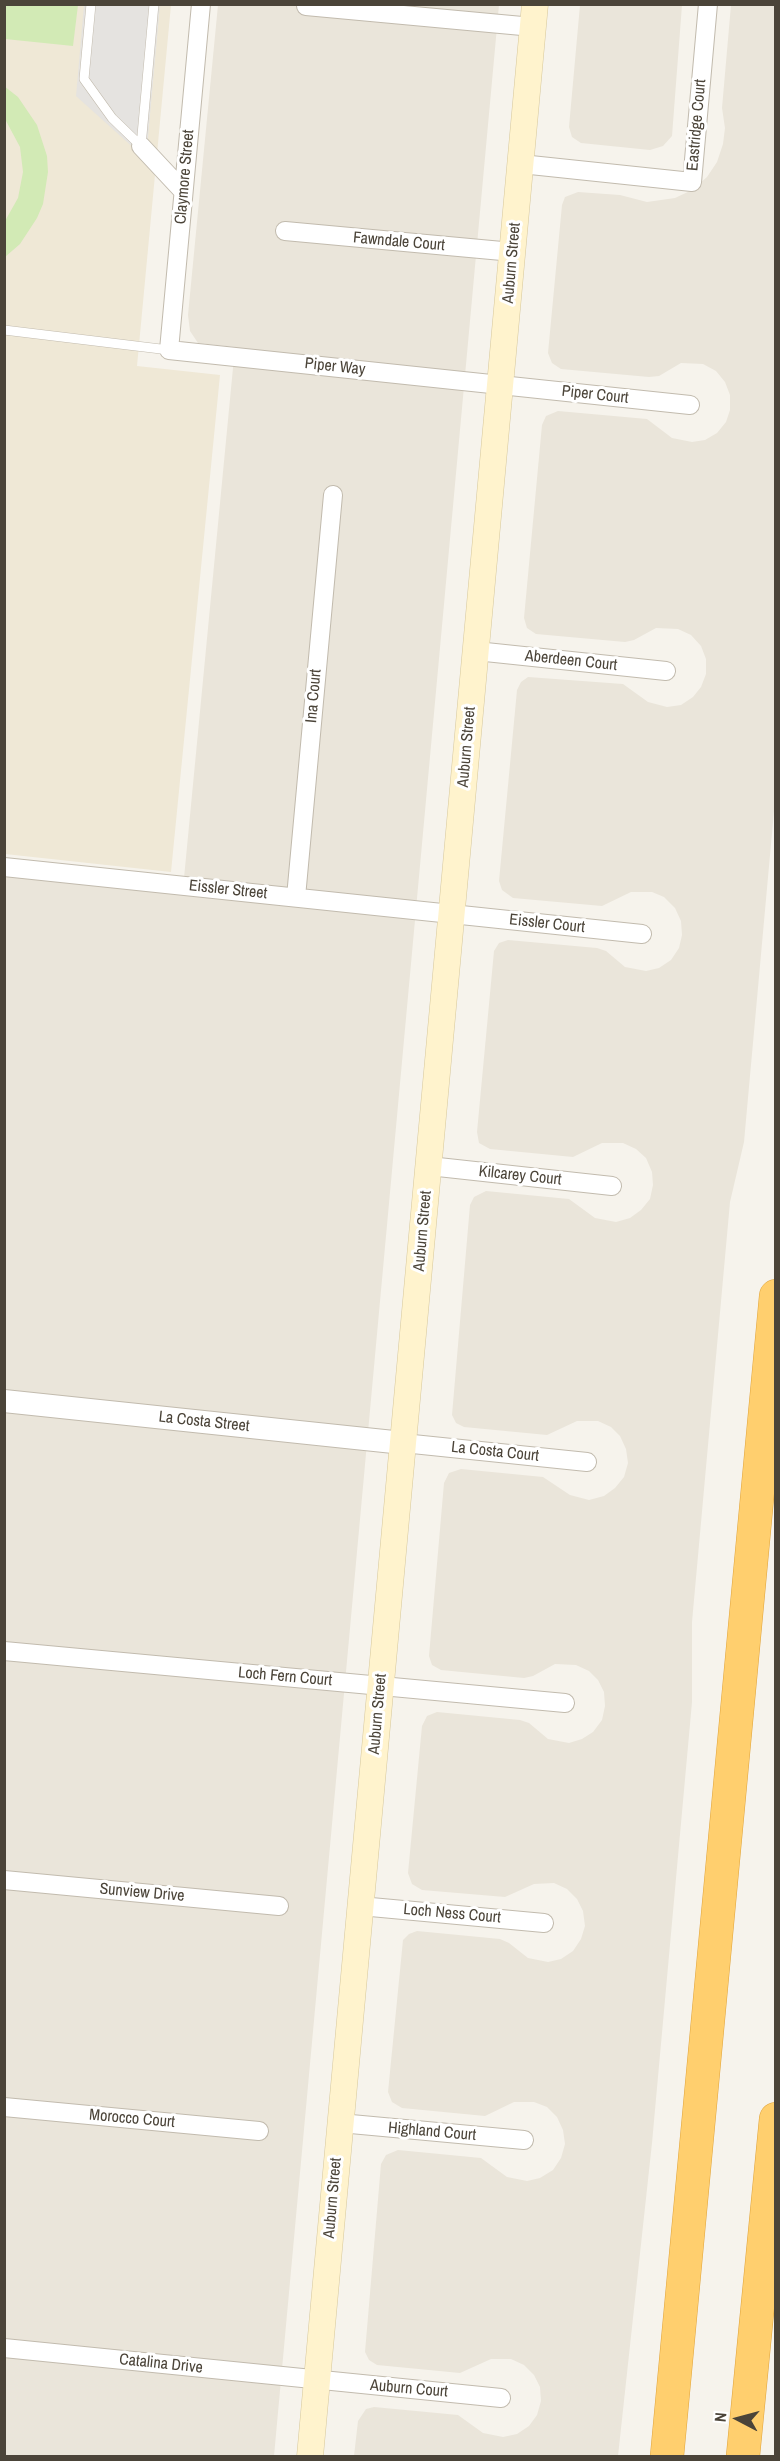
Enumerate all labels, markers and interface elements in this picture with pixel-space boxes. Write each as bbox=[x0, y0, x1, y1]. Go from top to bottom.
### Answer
street label: Eastridge Court bbox=[683, 78, 711, 172]
street label: Claymore Street bbox=[171, 129, 199, 225]
street label: Auburn Street bbox=[499, 222, 525, 304]
street label: Fawndale Court bbox=[352, 228, 446, 256]
street label: Piper Way bbox=[304, 354, 366, 380]
street label: Piper Court bbox=[561, 382, 629, 408]
street label: Aberdeen Court bbox=[524, 647, 618, 675]
street label: Ina Court bbox=[302, 668, 326, 724]
street label: Auburn Street bbox=[454, 706, 480, 788]
street label: Eissler Street bbox=[188, 876, 268, 904]
street label: Eissler Court bbox=[508, 910, 586, 938]
street label: Kilcarey Court bbox=[478, 1162, 562, 1190]
street label: Auburn Street bbox=[410, 1190, 436, 1272]
street label: La Costa Street bbox=[158, 1408, 250, 1436]
street label: La Costa Court bbox=[450, 1438, 540, 1466]
street label: Loch Fern Court bbox=[237, 1663, 333, 1691]
street label: Auburn Street bbox=[365, 1673, 391, 1755]
street label: Sunview Drive bbox=[99, 1880, 185, 1906]
street label: Loch Ness Court bbox=[402, 1900, 502, 1928]
street label: Morocco Court bbox=[88, 2106, 176, 2132]
street label: Highland Court bbox=[387, 2119, 477, 2145]
street label: Auburn Street bbox=[320, 2157, 346, 2239]
street label: Catalina Drive bbox=[118, 2350, 204, 2378]
street label: Auburn Court bbox=[369, 2376, 449, 2402]
north arrow bbox=[708, 2389, 768, 2449]
text: N bbox=[709, 2411, 732, 2423]

